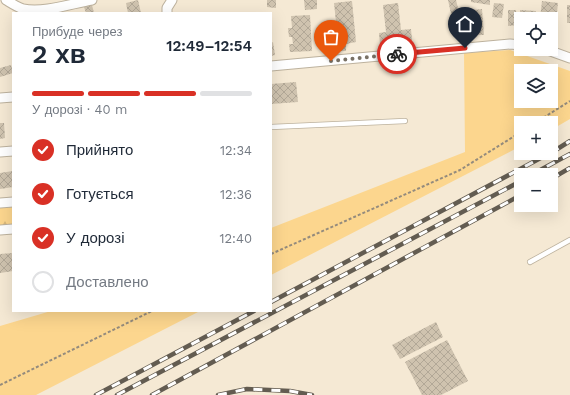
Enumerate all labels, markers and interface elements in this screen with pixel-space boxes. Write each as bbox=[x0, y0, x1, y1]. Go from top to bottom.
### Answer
pin bbox=[448, 7.0, 482, 48]
map controls bbox=[514, 12, 558, 212]
button: locate bbox=[514, 12, 558, 56]
icon: home bbox=[454, 13, 476, 35]
pin bbox=[314, 20, 348, 61]
text: Прибуде через bbox=[32, 24, 122, 39]
icon: bag bbox=[320, 26, 342, 48]
courier bbox=[377, 34, 417, 74]
text: 12:49–12:54 bbox=[166, 37, 252, 55]
text: 2 хв bbox=[32, 39, 86, 69]
icon: bike bbox=[386, 43, 408, 65]
button: layers bbox=[514, 64, 558, 108]
text: У дорозі · 40 m bbox=[32, 102, 127, 117]
button: + bbox=[514, 116, 558, 160]
icon: check bbox=[32, 139, 54, 161]
text: Прийнято bbox=[66, 141, 133, 159]
text: 12:34 bbox=[220, 143, 252, 158]
button: − bbox=[514, 168, 558, 212]
icon: check bbox=[32, 183, 54, 205]
text: Готується bbox=[66, 185, 134, 203]
text: 12:36 bbox=[220, 187, 252, 202]
icon: check bbox=[32, 227, 54, 249]
text: У дорозі bbox=[66, 229, 124, 247]
text: 12:40 bbox=[219, 231, 252, 246]
text: Доставлено bbox=[66, 273, 149, 291]

